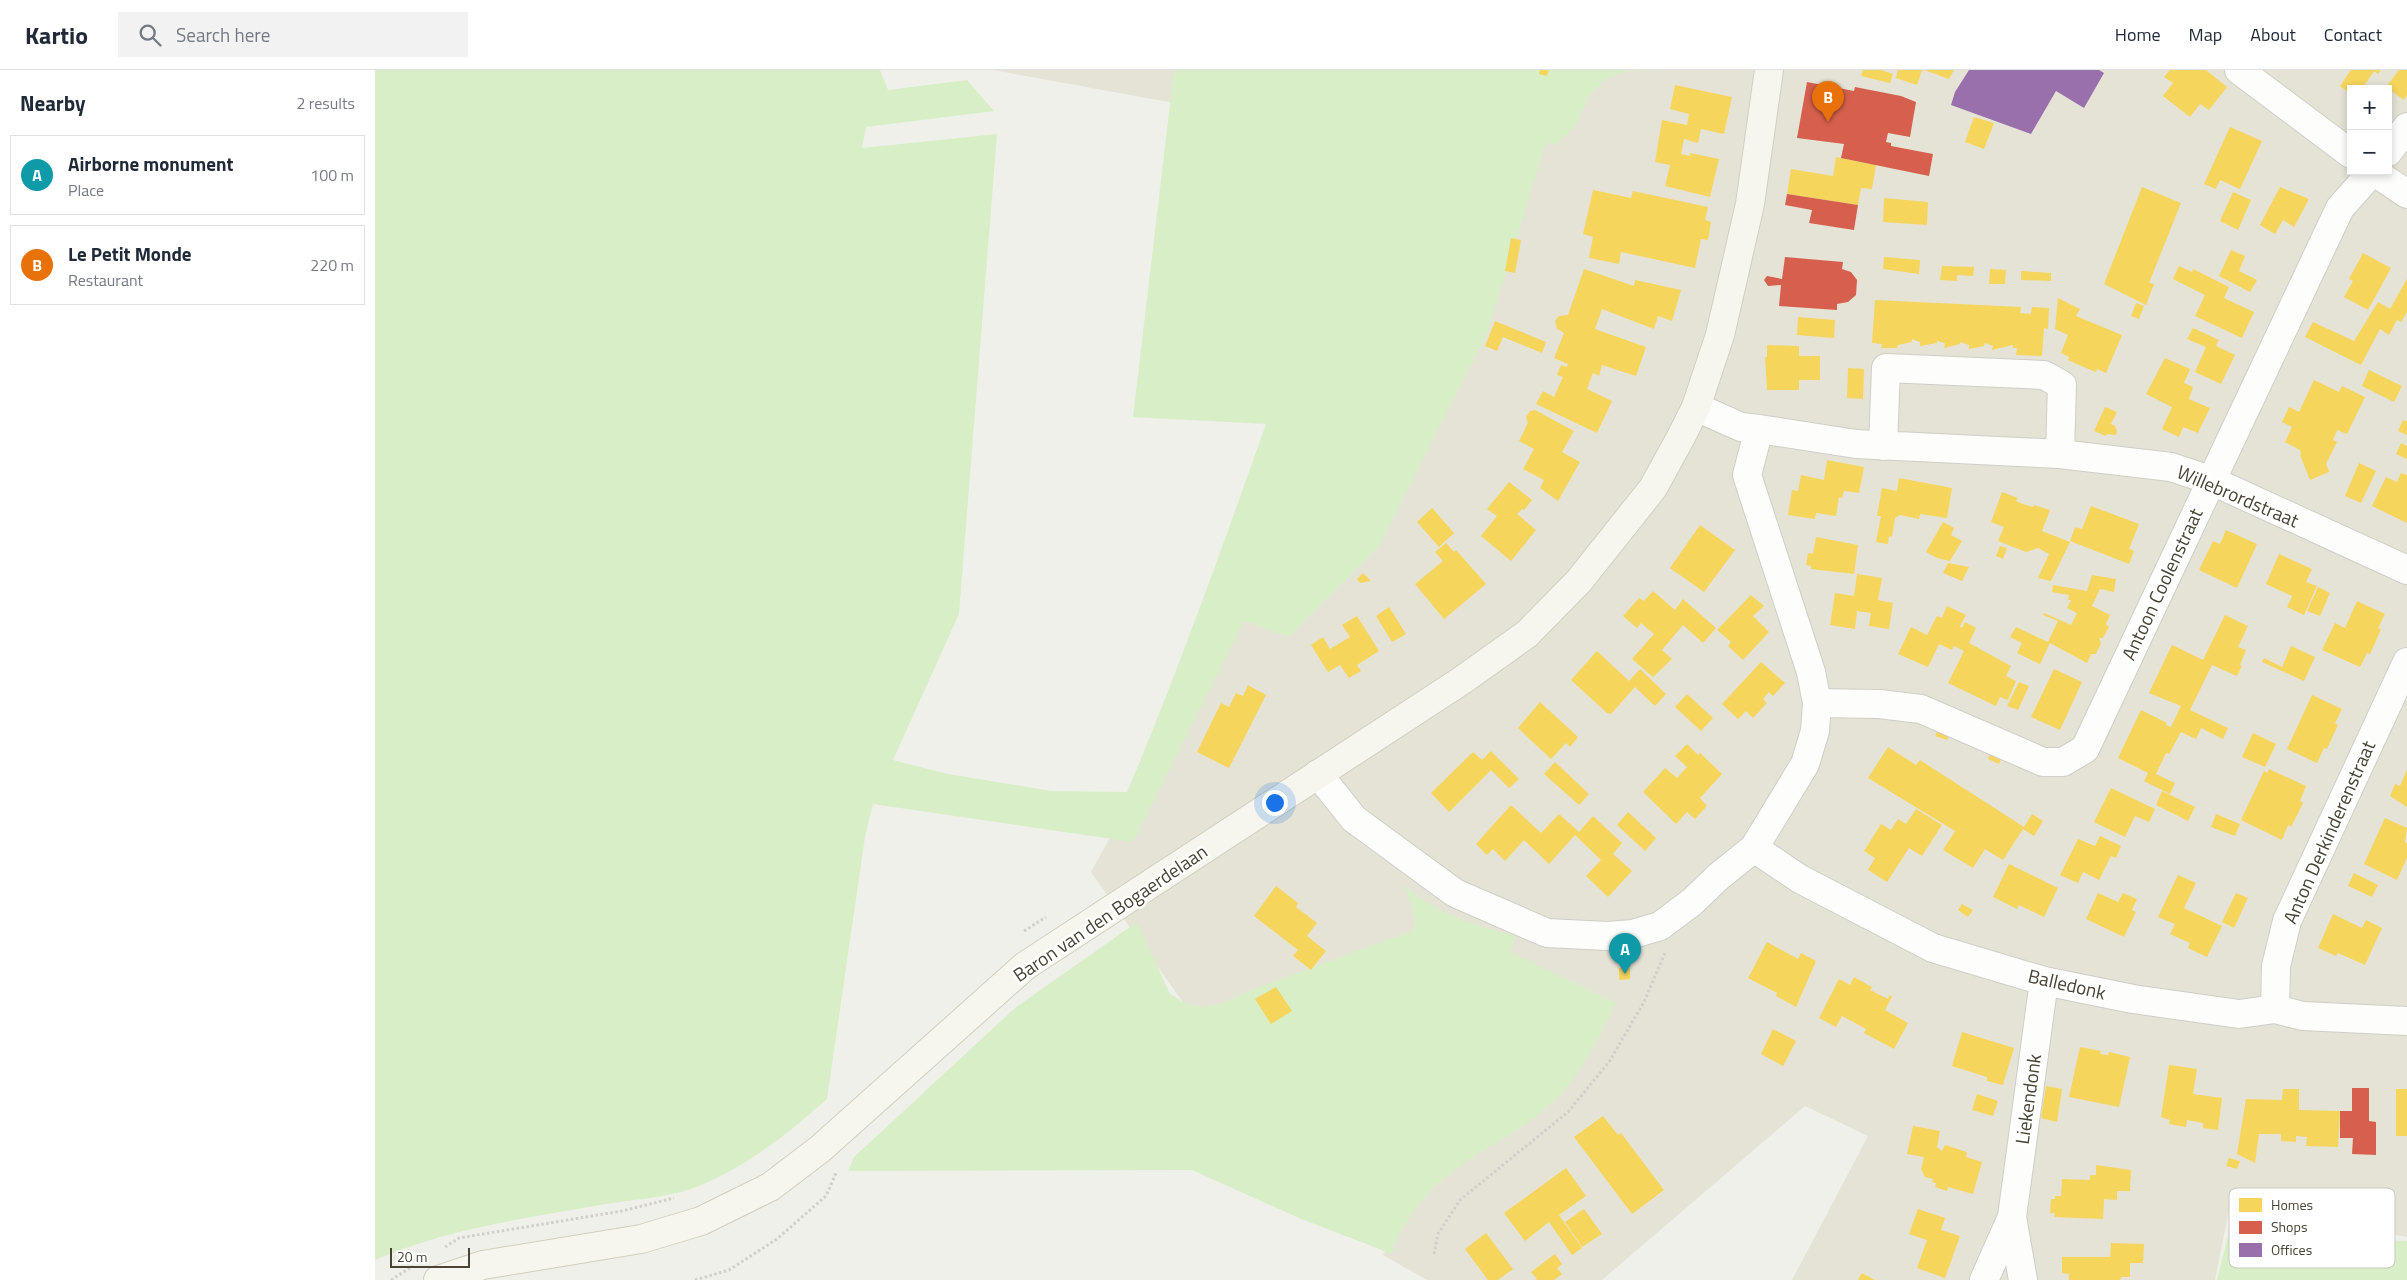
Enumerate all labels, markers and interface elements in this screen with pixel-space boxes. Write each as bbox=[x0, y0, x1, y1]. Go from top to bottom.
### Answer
search box bbox=[118, 12, 468, 57]
text: Kartio bbox=[25, 17, 88, 53]
text: Search here bbox=[176, 20, 270, 49]
icon: search bbox=[136, 21, 164, 49]
text: Home bbox=[2115, 21, 2161, 48]
text: Map bbox=[2189, 21, 2222, 48]
text: About bbox=[2250, 21, 2296, 48]
text: Contact bbox=[2324, 21, 2382, 48]
pin: B bbox=[1812, 81, 1844, 122]
map controls bbox=[2347, 85, 2392, 175]
button: + bbox=[2347, 85, 2392, 130]
text: Nearby bbox=[20, 87, 85, 119]
text: 2 results bbox=[296, 91, 355, 115]
button: − bbox=[2347, 130, 2392, 175]
text: Airborne monument bbox=[68, 149, 233, 178]
text: A bbox=[32, 163, 42, 187]
text: 100 m bbox=[310, 163, 354, 187]
text: Place bbox=[68, 178, 104, 202]
text: Le Petit Monde bbox=[68, 239, 192, 268]
text: B bbox=[32, 253, 42, 277]
text: 220 m bbox=[310, 253, 354, 277]
text: Restaurant bbox=[68, 268, 143, 292]
street label: Willebrordstraat bbox=[2173, 457, 2304, 534]
street label: Antoon Coolenstraat bbox=[2114, 503, 2210, 665]
street label: Anton Derkinderenstraat bbox=[2275, 735, 2382, 928]
your location bbox=[1262, 790, 1288, 816]
street label: Baron van den Bogaerdelaan bbox=[1007, 836, 1213, 989]
pin: A bbox=[1609, 933, 1641, 974]
street label: Balledonk bbox=[2025, 961, 2109, 1007]
street label: Liekendonk bbox=[2007, 1052, 2048, 1146]
legend bbox=[2229, 1188, 2395, 1268]
text: Homes bbox=[2271, 1194, 2313, 1215]
text: Shops bbox=[2271, 1216, 2307, 1237]
text: Offices bbox=[2271, 1239, 2312, 1260]
scale bar bbox=[390, 1245, 470, 1268]
text: 20 m bbox=[397, 1246, 427, 1267]

